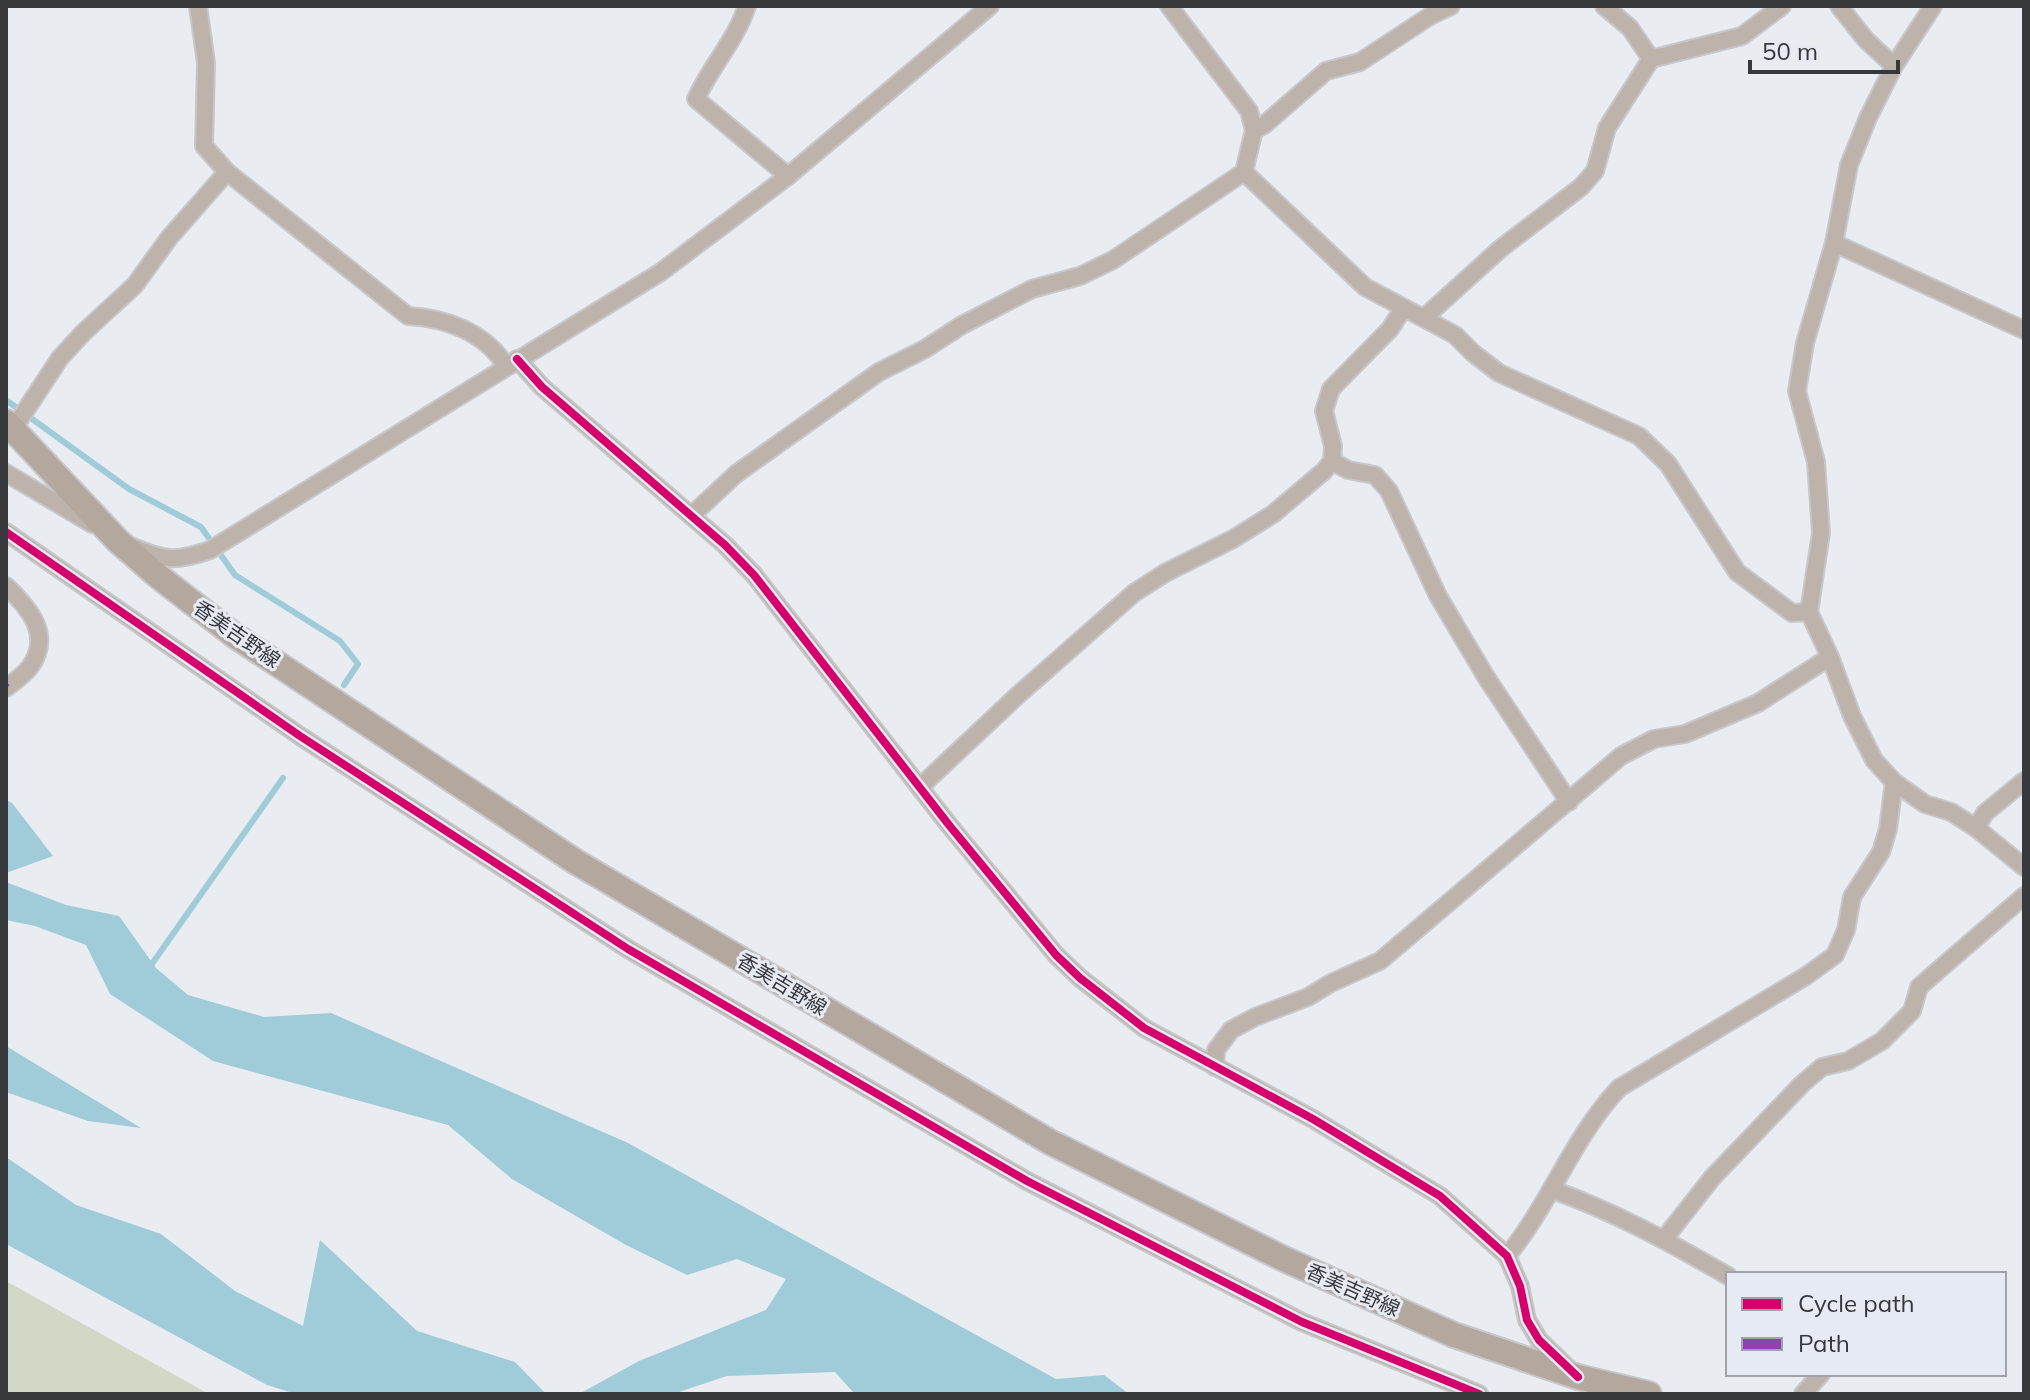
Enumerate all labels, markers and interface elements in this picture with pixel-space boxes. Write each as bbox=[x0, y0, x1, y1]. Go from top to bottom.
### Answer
scale bar bbox=[1750, 24, 1898, 74]
text: 50 m bbox=[1762, 36, 1818, 66]
street label: 香美吉野線 bbox=[189, 595, 285, 673]
street label: 香美吉野線 bbox=[733, 947, 832, 1020]
street label: 香美吉野線 bbox=[1302, 1258, 1404, 1321]
legend bbox=[1726, 1272, 2006, 1376]
text: Cycle path bbox=[1798, 1288, 1915, 1318]
text: Path bbox=[1798, 1328, 1850, 1358]

